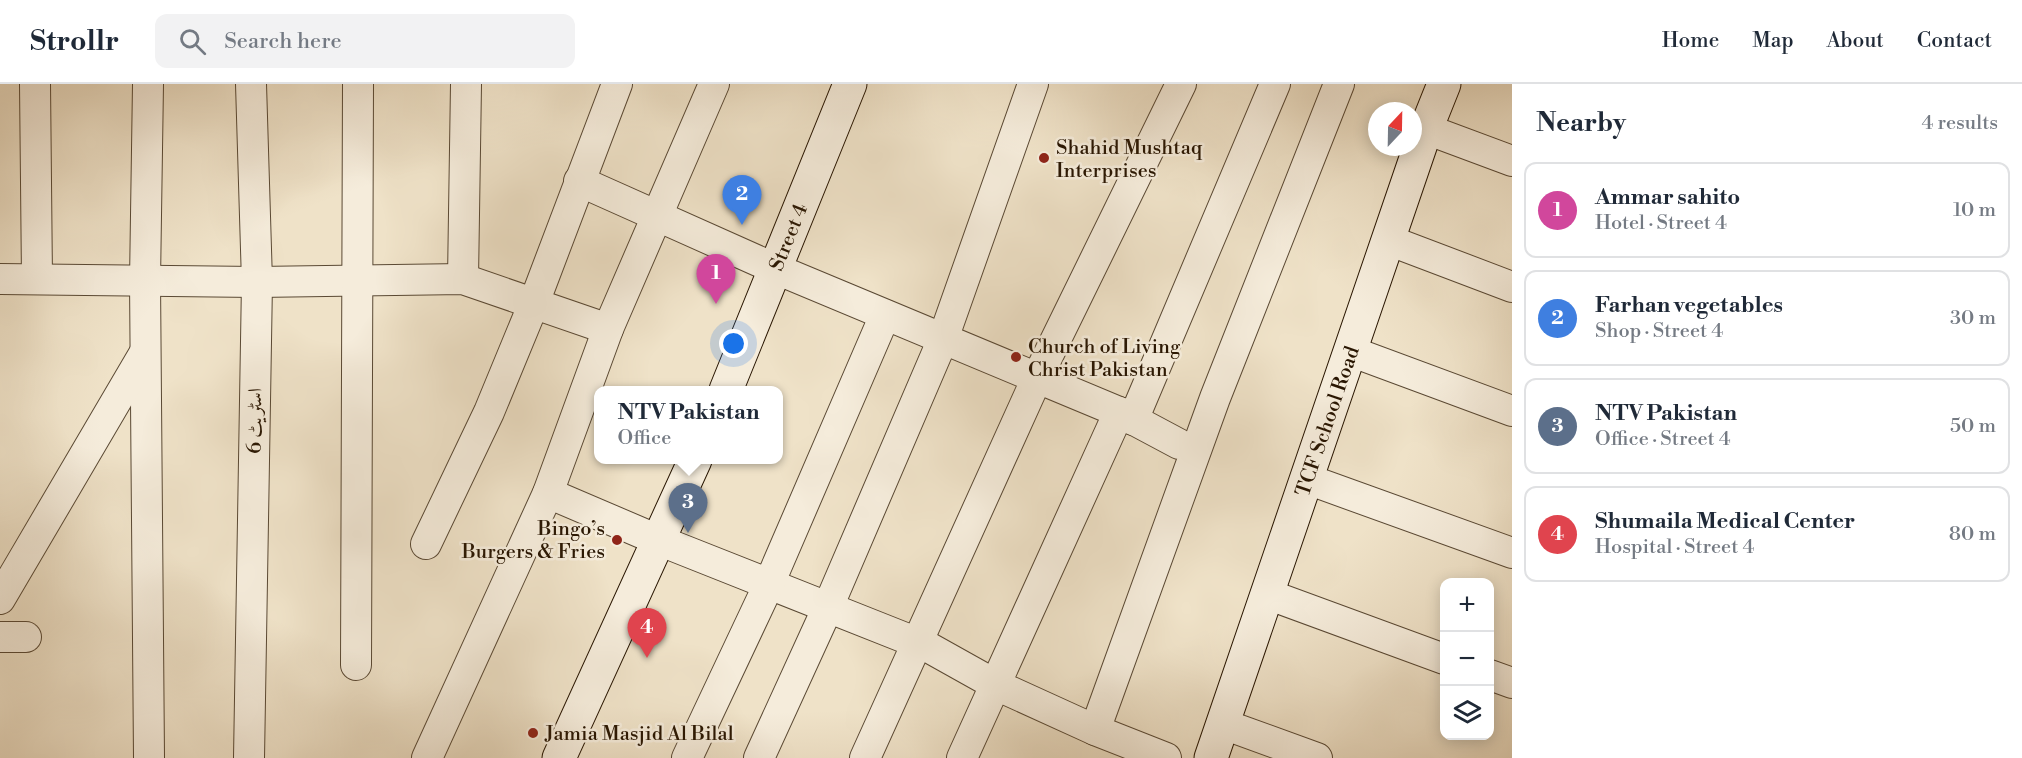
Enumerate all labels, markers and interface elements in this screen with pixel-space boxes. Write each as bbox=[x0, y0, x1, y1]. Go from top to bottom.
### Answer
search box bbox=[155, 14, 575, 68]
text: Strollr bbox=[30, 24, 119, 59]
icon: search bbox=[176, 25, 209, 58]
text: Search here bbox=[224, 28, 342, 55]
text: Home bbox=[1662, 28, 1719, 54]
text: Map bbox=[1752, 28, 1794, 54]
text: About bbox=[1827, 28, 1884, 54]
text: Contact bbox=[1917, 28, 1992, 54]
north arrow bbox=[1368, 102, 1422, 156]
text: Nearby bbox=[1536, 107, 1626, 139]
text: 4 results bbox=[1921, 111, 1998, 136]
place label: Shahid Mushtaq Interprises bbox=[1056, 136, 1203, 184]
marker: Shahid Mushtaq Interprises bbox=[1037, 151, 1051, 165]
pin: 2 bbox=[722, 176, 762, 225]
text: Ammar sahito bbox=[1595, 184, 1740, 211]
text: 1 bbox=[1553, 198, 1562, 223]
text: 10 m bbox=[1953, 198, 1996, 223]
street label: Street 4 bbox=[765, 200, 814, 275]
text: Hotel · Street 4 bbox=[1595, 211, 1727, 236]
pin: 1 bbox=[696, 254, 736, 304]
text: Farhan vegetables bbox=[1595, 292, 1783, 319]
text: 2 bbox=[1551, 306, 1564, 331]
text: 30 m bbox=[1950, 306, 1996, 331]
text: Shop · Street 4 bbox=[1595, 319, 1723, 344]
your location bbox=[719, 329, 748, 358]
place label: Church of Living Christ Pakistan bbox=[1028, 335, 1181, 383]
street label: TCF School Road bbox=[1291, 342, 1366, 500]
marker: Church of Living Christ Pakistan bbox=[1009, 350, 1023, 364]
popup bbox=[594, 386, 783, 464]
street label: اسٹریٹ 6 bbox=[242, 388, 269, 454]
text: NTV Pakistan bbox=[618, 399, 760, 426]
text: NTV Pakistan bbox=[1595, 400, 1737, 427]
text: 3 bbox=[1551, 414, 1564, 439]
text: 50 m bbox=[1950, 414, 1996, 439]
text: Office bbox=[618, 426, 671, 451]
text: Office · Street 4 bbox=[1595, 427, 1731, 452]
pin: 3 bbox=[668, 484, 708, 533]
text: Shumaila Medical Center bbox=[1595, 508, 1855, 535]
place label: Bingo’s Burgers & Fries bbox=[461, 517, 605, 565]
text: 4 bbox=[1551, 522, 1564, 547]
text: 80 m bbox=[1949, 522, 1996, 547]
marker: Bingo’s Burgers & Fries bbox=[610, 533, 624, 547]
text: Hospital · Street 4 bbox=[1595, 535, 1754, 560]
map controls bbox=[1440, 578, 1494, 740]
button: + bbox=[1440, 578, 1494, 632]
pin: 4 bbox=[628, 608, 666, 658]
button: − bbox=[1440, 632, 1494, 686]
button: layers bbox=[1440, 686, 1494, 740]
place label: Jamia Masjid Al Bilal bbox=[544, 722, 734, 747]
marker: Jamia Masjid Al Bilal bbox=[526, 726, 540, 740]

